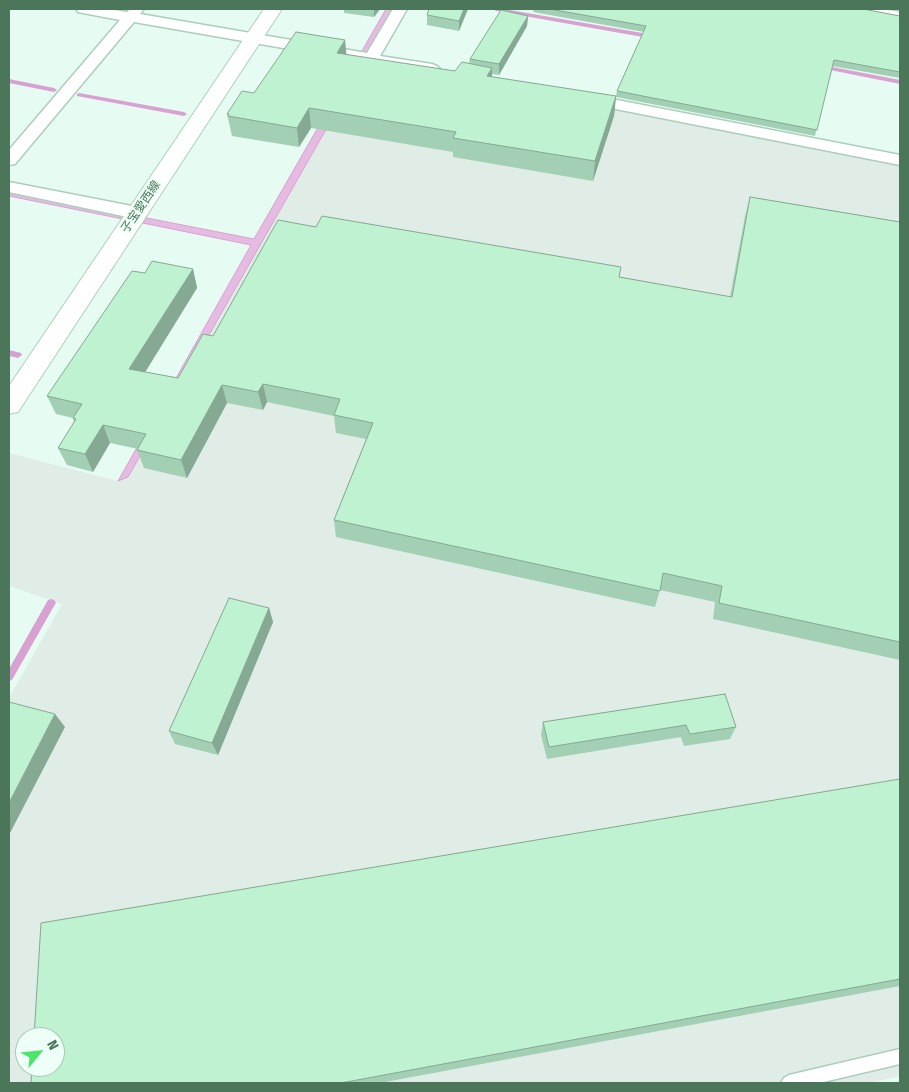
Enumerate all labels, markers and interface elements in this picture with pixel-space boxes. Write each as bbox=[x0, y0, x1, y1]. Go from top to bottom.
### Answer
street label: 子宝愛西線 bbox=[118, 178, 164, 236]
north arrow bbox=[15, 1027, 65, 1077]
text: N bbox=[43, 1037, 62, 1053]

